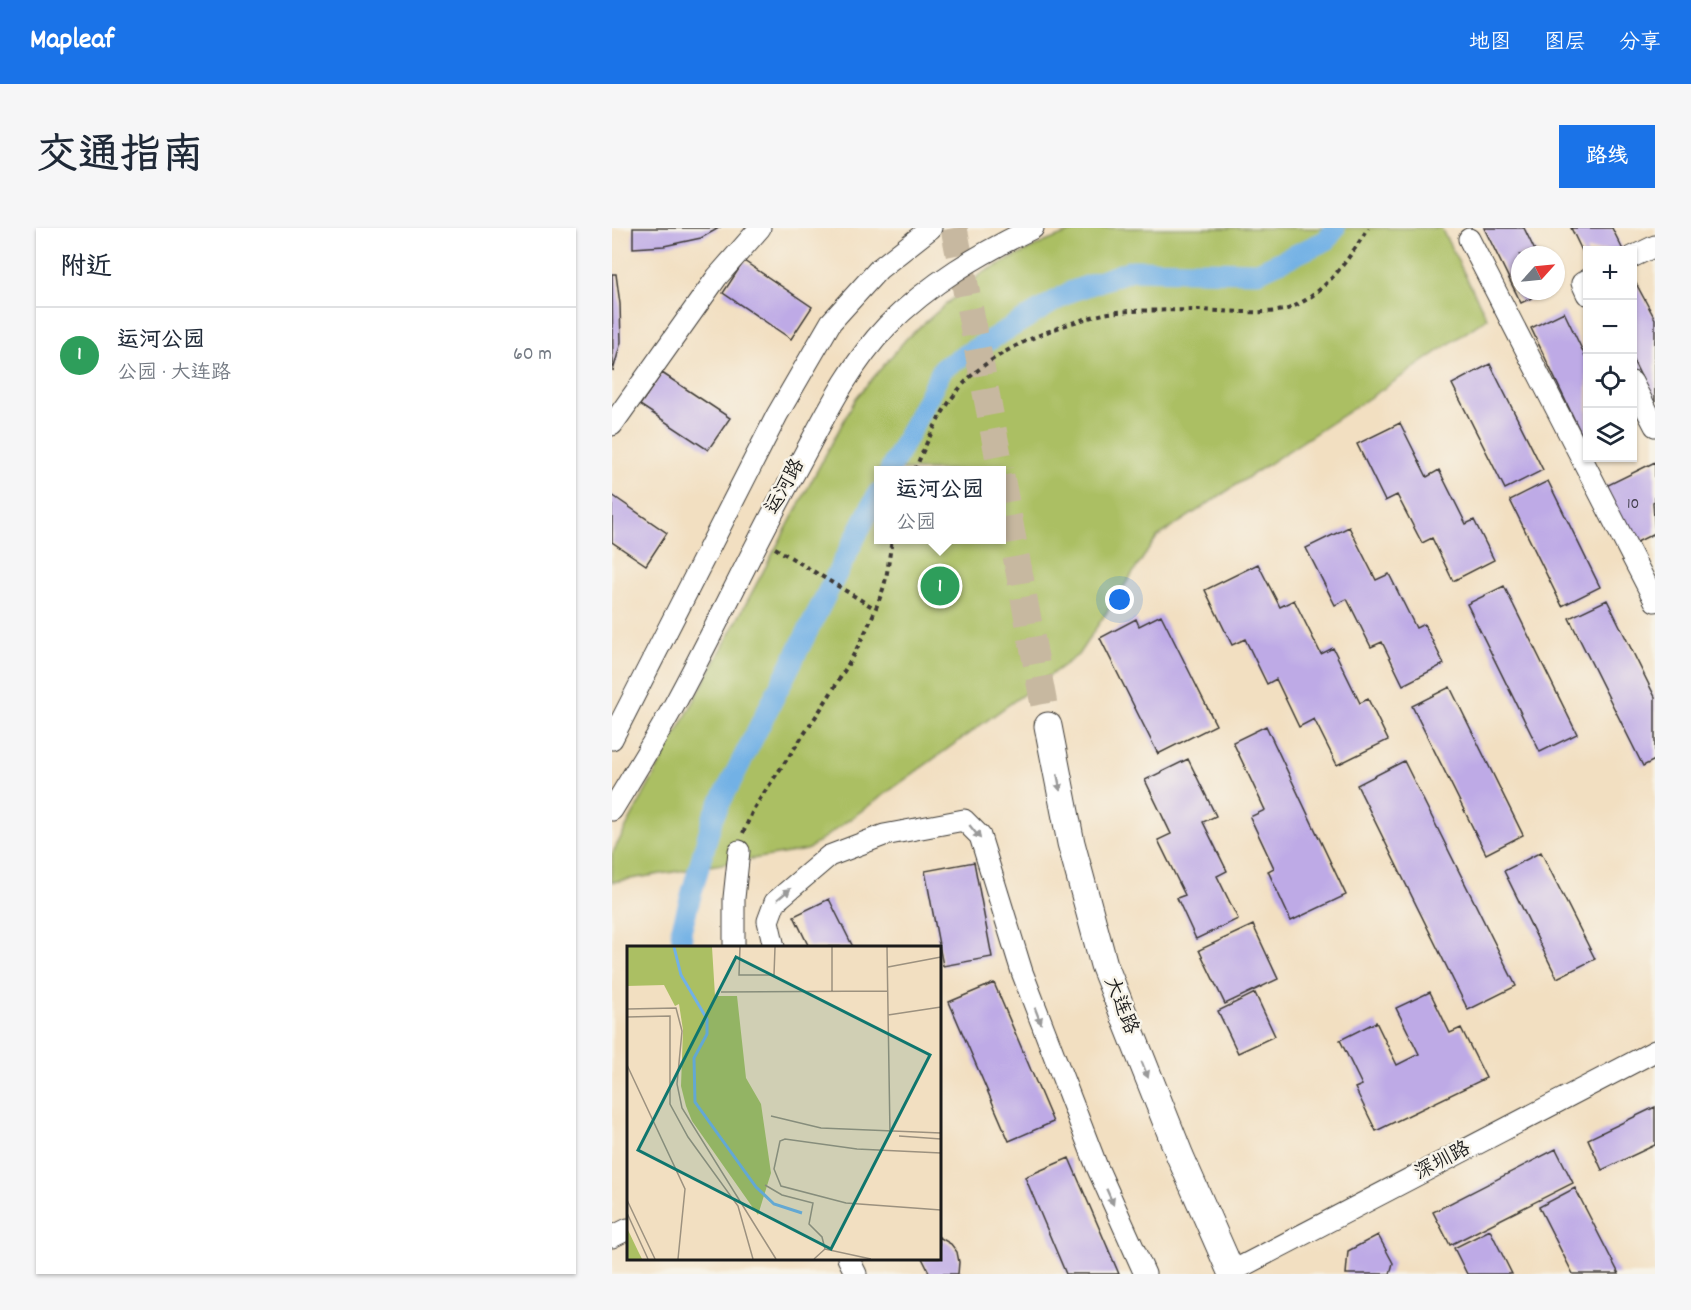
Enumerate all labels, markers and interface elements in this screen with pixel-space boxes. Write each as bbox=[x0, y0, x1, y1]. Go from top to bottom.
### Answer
text: Mapleaf bbox=[30, 22, 114, 62]
text: 地图 bbox=[1469, 29, 1511, 59]
text: 图层 bbox=[1544, 29, 1586, 59]
text: 分享 bbox=[1619, 29, 1661, 59]
button: 路线 bbox=[1559, 125, 1655, 188]
text: 交通指南 bbox=[36, 129, 204, 189]
north arrow bbox=[1511, 246, 1565, 300]
map controls bbox=[1583, 246, 1637, 462]
button: + bbox=[1583, 246, 1637, 300]
text: 附近 bbox=[60, 250, 112, 287]
button: − bbox=[1583, 300, 1637, 354]
text: 运河公园 bbox=[117, 326, 205, 357]
text: 1 bbox=[77, 341, 82, 369]
text: 60 m bbox=[513, 341, 552, 369]
button: locate bbox=[1583, 354, 1637, 408]
text: 公园 · 大连路 bbox=[117, 360, 231, 388]
button: layers bbox=[1583, 408, 1637, 462]
street label: 运河路 bbox=[759, 453, 813, 520]
popup bbox=[874, 466, 1006, 544]
text: 运河公园 bbox=[896, 476, 984, 507]
house number: 10 bbox=[1627, 493, 1639, 516]
text: 公园 bbox=[896, 510, 936, 538]
pin: 1 bbox=[920, 564, 960, 608]
your location bbox=[1105, 585, 1134, 614]
one-way arrow bbox=[1055, 774, 1064, 793]
one-way arrow bbox=[968, 824, 981, 840]
one-way arrow bbox=[776, 888, 791, 901]
inset map bbox=[627, 946, 940, 1259]
street label: 大连路 bbox=[1096, 973, 1145, 1040]
one-way arrow bbox=[1033, 1007, 1043, 1025]
one-way arrow bbox=[1140, 1061, 1150, 1079]
street label: 深圳路 bbox=[1410, 1135, 1477, 1188]
one-way arrow bbox=[1105, 1188, 1115, 1206]

